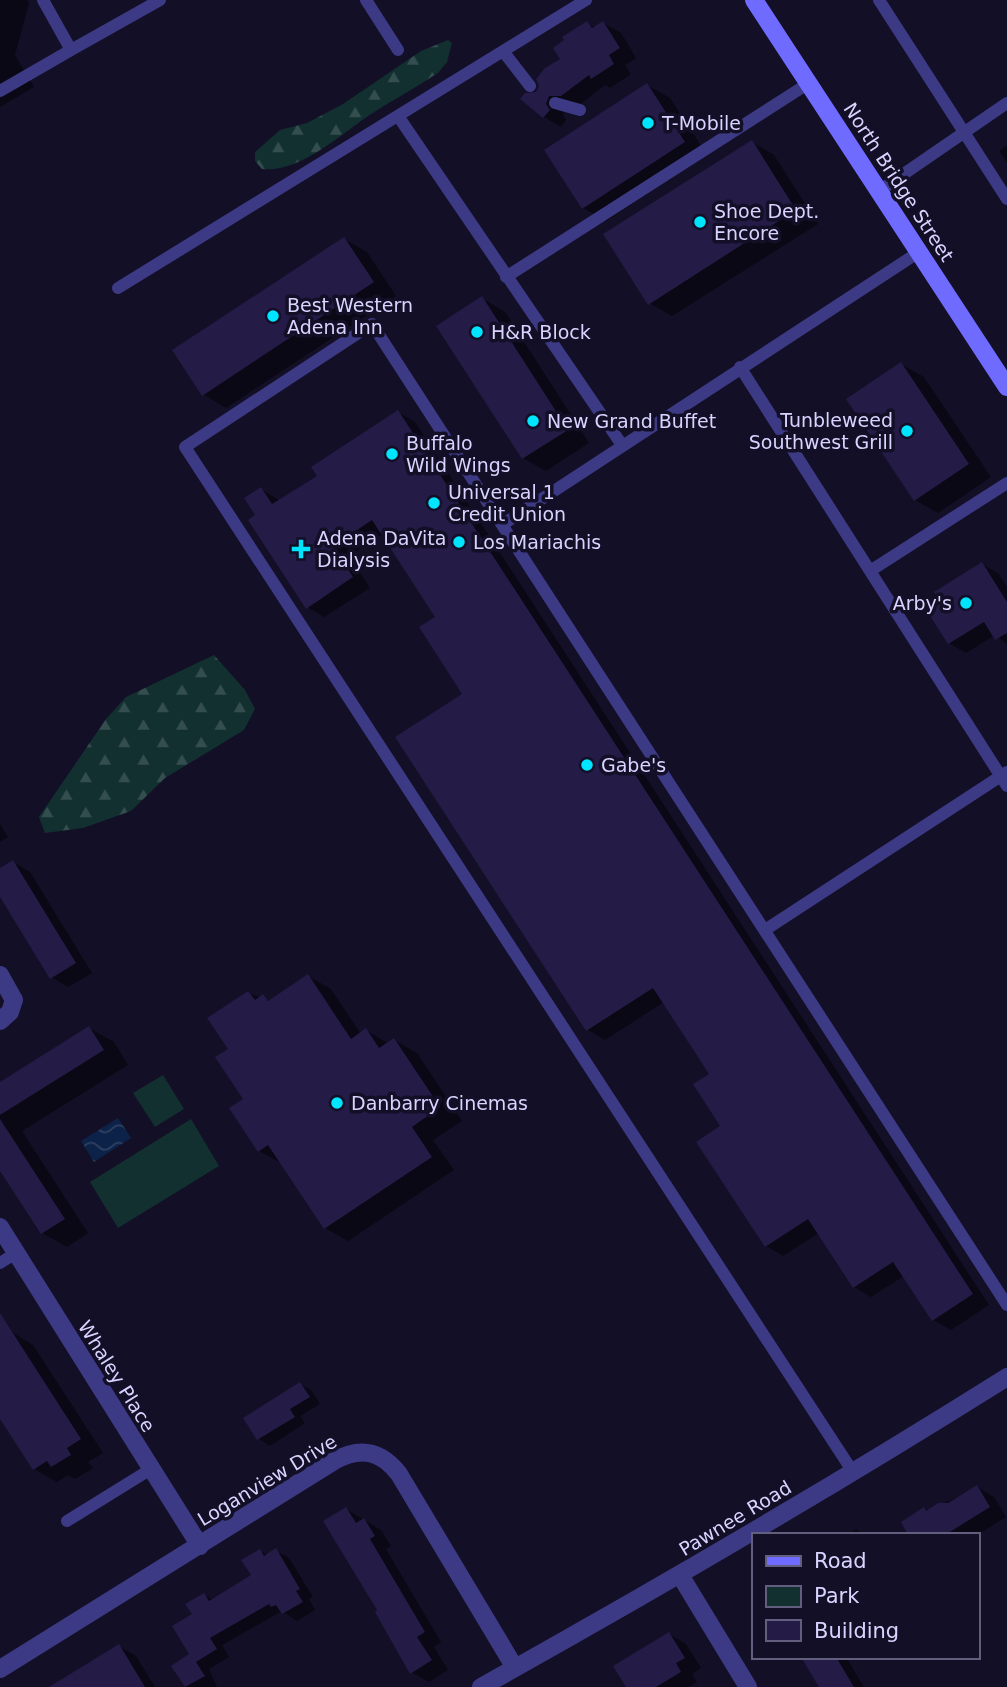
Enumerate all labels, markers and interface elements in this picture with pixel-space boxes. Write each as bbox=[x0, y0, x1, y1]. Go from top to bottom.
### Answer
street label: North Bridge Street bbox=[839, 98, 959, 266]
place label: T-Mobile bbox=[661, 112, 741, 134]
marker: T-Mobile bbox=[640, 115, 656, 131]
place label: Shoe Dept. Encore bbox=[714, 200, 819, 244]
marker: Shoe Dept. Encore bbox=[692, 214, 708, 230]
place label: Best Western Adena Inn bbox=[287, 294, 413, 338]
marker: Best Western Adena Inn bbox=[265, 308, 281, 324]
place label: H&R Block bbox=[491, 321, 591, 343]
marker: H&R Block bbox=[469, 324, 485, 340]
place label: Tunbleweed Southwest Grill bbox=[749, 409, 893, 453]
place label: New Grand Buffet bbox=[547, 410, 716, 432]
marker: New Grand Buffet bbox=[525, 413, 541, 429]
marker: Tunbleweed Southwest Grill bbox=[899, 423, 915, 439]
place label: Buffalo Wild Wings bbox=[406, 432, 511, 476]
marker: Buffalo Wild Wings bbox=[384, 446, 400, 462]
place label: Universal 1 Credit Union bbox=[448, 481, 566, 525]
marker: Universal 1 Credit Union bbox=[426, 495, 442, 511]
place label: Adena DaVita Dialysis bbox=[317, 527, 446, 571]
place label: Los Mariachis bbox=[473, 531, 601, 553]
marker: Los Mariachis bbox=[451, 534, 467, 550]
marker: Adena DaVita Dialysis bbox=[291, 539, 311, 559]
place label: Arby's bbox=[893, 592, 952, 614]
marker: Arby's bbox=[958, 595, 974, 611]
place label: Gabe's bbox=[601, 754, 666, 776]
marker: Gabe's bbox=[579, 757, 595, 773]
place label: Danbarry Cinemas bbox=[351, 1092, 528, 1114]
marker: Danbarry Cinemas bbox=[329, 1095, 345, 1111]
street label: Whaley Place bbox=[74, 1316, 160, 1436]
street label: Loganview Drive bbox=[194, 1430, 340, 1530]
street label: Pawnee Road bbox=[675, 1476, 795, 1560]
legend bbox=[752, 1533, 979, 1659]
text: Road bbox=[814, 1549, 867, 1573]
text: Park bbox=[814, 1584, 860, 1608]
text: Building bbox=[814, 1619, 899, 1643]

